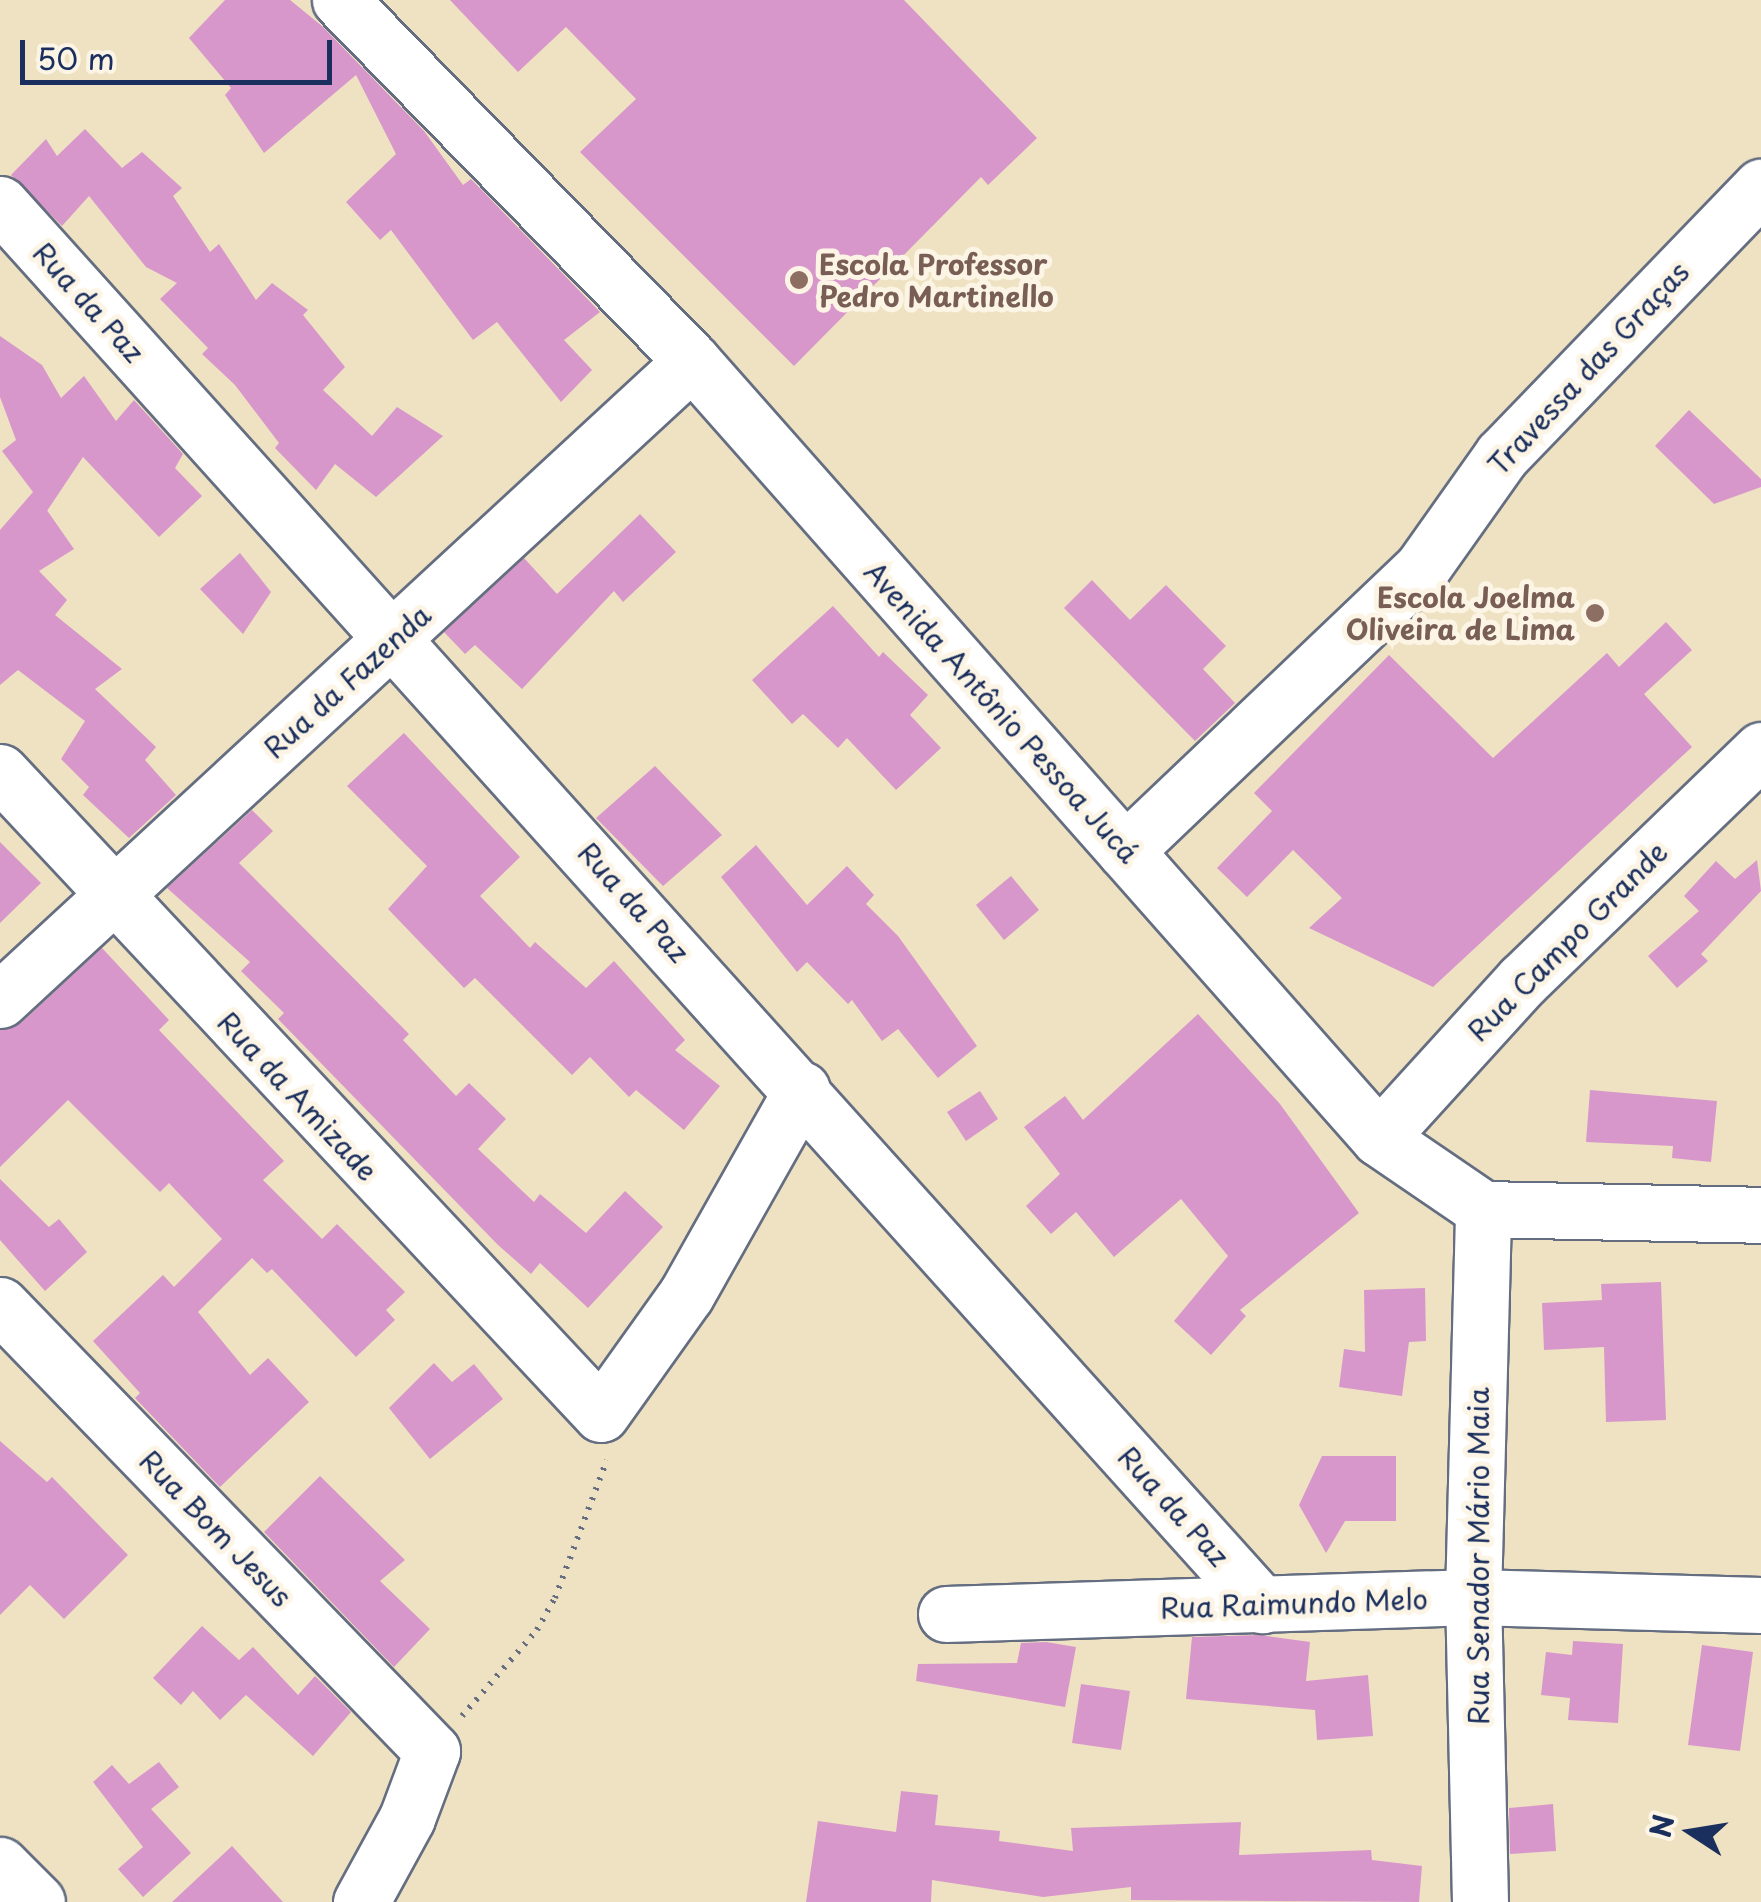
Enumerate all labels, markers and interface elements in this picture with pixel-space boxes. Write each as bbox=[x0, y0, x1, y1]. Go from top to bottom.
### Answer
scale bar bbox=[25, 20, 338, 82]
text: 50 m bbox=[37, 35, 115, 80]
street label: Rua da Paz bbox=[26, 234, 152, 370]
place label: Escola Professor Pedro Martinello bbox=[819, 247, 1056, 313]
street label: Travessa das Graças bbox=[1480, 254, 1696, 482]
marker: Escola Professor Pedro Martinello bbox=[788, 269, 810, 291]
street label: Avenida Antônio Pessoa Jucá bbox=[857, 554, 1147, 870]
place label: Escola Joelma Oliveira de Lima bbox=[1343, 580, 1575, 646]
street label: Rua da Fazenda bbox=[255, 596, 439, 766]
marker: Escola Joelma Oliveira de Lima bbox=[1584, 602, 1606, 624]
street label: Rua da Paz bbox=[571, 834, 697, 970]
street label: Rua Campo Grande bbox=[1461, 835, 1673, 1047]
street label: Rua da Amizade bbox=[210, 1003, 386, 1189]
street label: Rua Senador Mário Maia bbox=[1461, 1385, 1495, 1727]
street label: Rua da Paz bbox=[1111, 1438, 1237, 1574]
street label: Rua Bom Jesus bbox=[133, 1443, 299, 1613]
street label: Rua Raimundo Melo bbox=[1159, 1582, 1429, 1624]
north arrow bbox=[1641, 1782, 1741, 1882]
text: N bbox=[1638, 1810, 1685, 1841]

